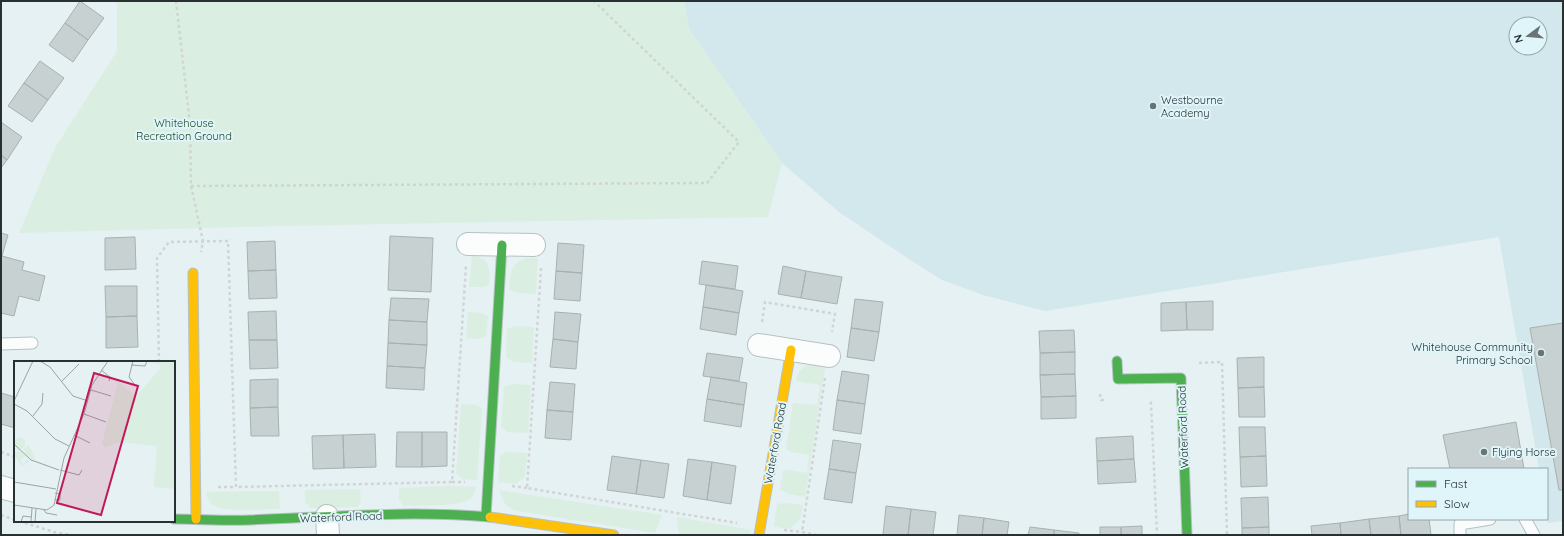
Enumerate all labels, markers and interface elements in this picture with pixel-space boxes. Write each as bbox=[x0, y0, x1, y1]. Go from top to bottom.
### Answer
north arrow bbox=[1508, 16, 1548, 56]
text: N bbox=[1511, 33, 1526, 45]
place label: Westbourne Academy bbox=[1161, 93, 1223, 120]
marker: Westbourne Academy bbox=[1148, 101, 1158, 111]
park label: Whitehouse Recreation Ground bbox=[136, 116, 232, 143]
place label: Whitehouse Community Primary School bbox=[1412, 340, 1533, 367]
marker: Whitehouse Community Primary School bbox=[1536, 348, 1546, 358]
inset map bbox=[14, 361, 175, 522]
street label: Waterford Road bbox=[1175, 386, 1191, 468]
street label: Waterford Road bbox=[761, 401, 789, 485]
place label: Flying Horse bbox=[1492, 445, 1556, 459]
marker: Flying Horse bbox=[1479, 447, 1489, 457]
legend bbox=[1408, 468, 1548, 520]
text: Fast bbox=[1444, 476, 1468, 491]
text: Slow bbox=[1444, 496, 1470, 511]
street label: Waterford Road bbox=[300, 509, 382, 525]

